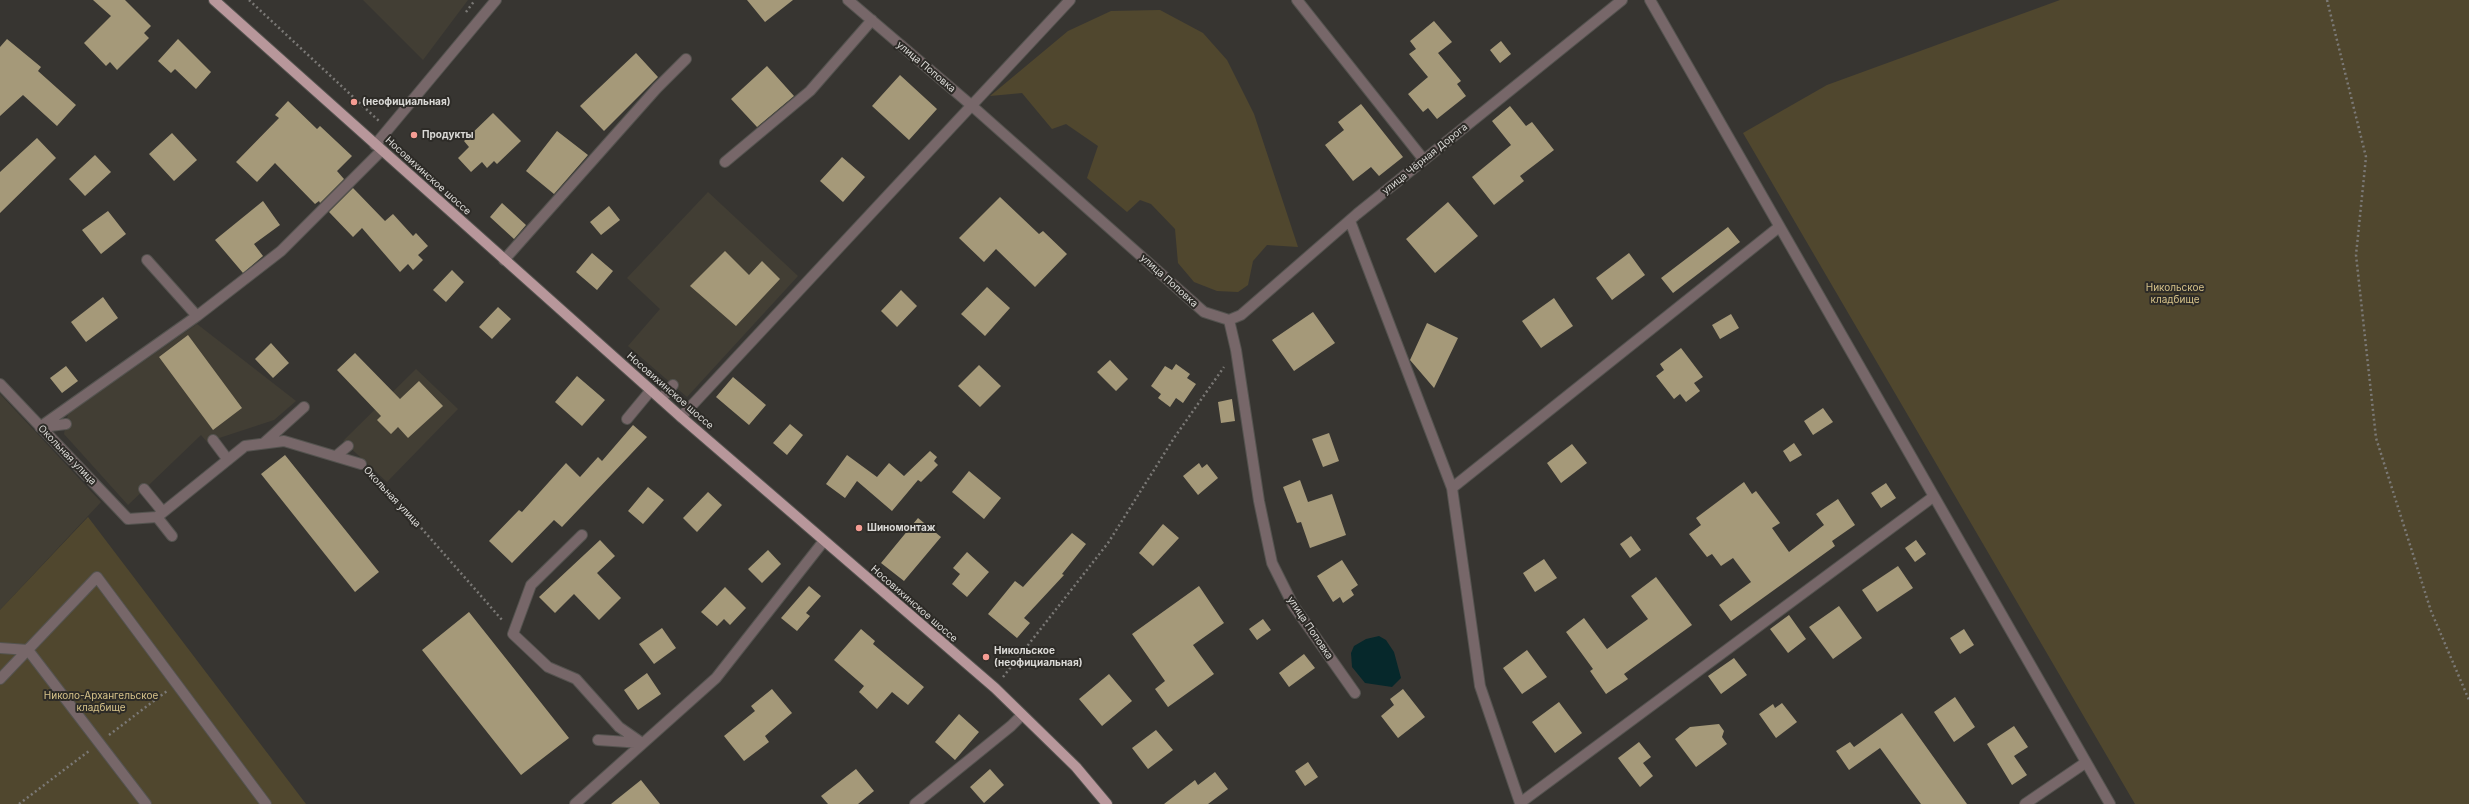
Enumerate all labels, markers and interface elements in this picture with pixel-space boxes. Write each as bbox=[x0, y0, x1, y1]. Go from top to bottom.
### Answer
street label: улица Поповка bbox=[894, 39, 958, 95]
place label: (неофициальная) bbox=[362, 96, 450, 108]
marker: (неофициальная) bbox=[349, 97, 359, 107]
street label: улица Чёрная Дорога bbox=[1380, 121, 1470, 197]
place label: Продукты bbox=[422, 129, 474, 141]
marker: Продукты bbox=[409, 130, 419, 140]
street label: Носовихинское шоссе bbox=[383, 134, 473, 218]
street label: улица Поповка bbox=[1138, 252, 1200, 310]
park label: Никольское кладбище bbox=[2146, 282, 2204, 306]
street label: Носовихинское шоссе bbox=[624, 350, 716, 432]
street label: Окольная улица bbox=[35, 423, 99, 487]
street label: Окольная улица bbox=[361, 464, 423, 530]
place label: Шиномонтаж bbox=[867, 522, 935, 534]
marker: Шиномонтаж bbox=[854, 523, 864, 533]
street label: Носовихинское шоссе bbox=[868, 563, 960, 645]
street label: улица Поповка bbox=[1285, 594, 1335, 662]
place label: Никольское (неофициальная) bbox=[994, 645, 1082, 668]
marker: Никольское (неофициальная) bbox=[981, 652, 991, 662]
park label: Николо-Архангельское кладбище bbox=[44, 690, 158, 714]

